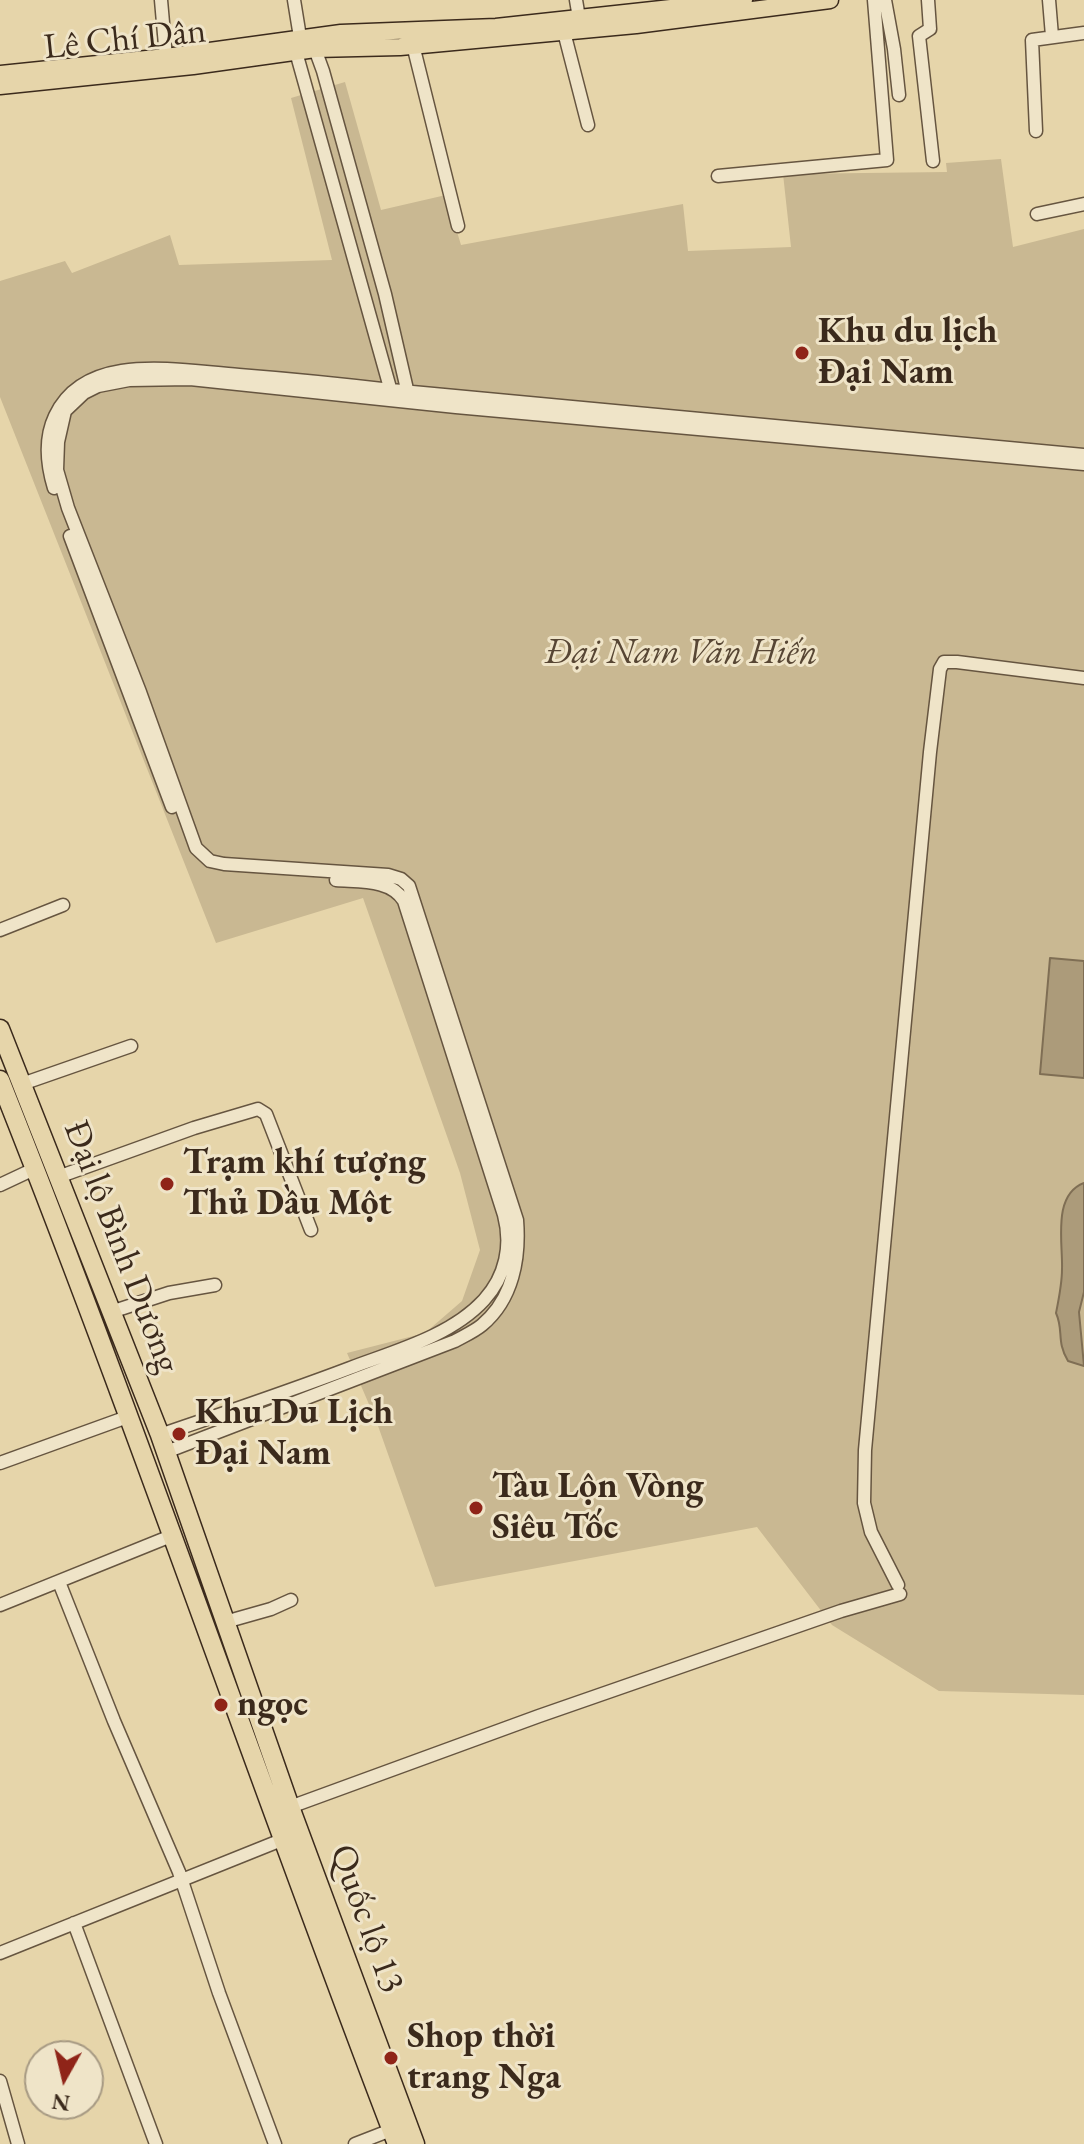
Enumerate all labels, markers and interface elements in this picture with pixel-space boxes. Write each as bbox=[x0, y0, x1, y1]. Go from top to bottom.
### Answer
street label: Lê Chí Dân bbox=[42, 10, 208, 70]
place label: Khu du lịch Đại Nam bbox=[818, 310, 997, 395]
marker: Khu du lịch Đại Nam bbox=[793, 344, 811, 362]
park label: Đại Nam Văn Hiến bbox=[545, 631, 817, 675]
street label: Đại lộ Bình Dương bbox=[53, 1115, 189, 1379]
place label: Trạm khí tượng Thủ Dầu Một bbox=[183, 1141, 426, 1226]
marker: Trạm khí tượng Thủ Dầu Một bbox=[158, 1175, 176, 1193]
place label: Khu Du Lịch Đại Nam bbox=[195, 1391, 393, 1476]
marker: Khu Du Lịch Đại Nam bbox=[170, 1425, 188, 1443]
place label: Tàu Lộn Vòng Siêu Tốc bbox=[492, 1465, 704, 1550]
marker: Tàu Lộn Vòng Siêu Tốc bbox=[467, 1499, 485, 1517]
place label: ngọc bbox=[237, 1683, 308, 1727]
marker: ngọc bbox=[212, 1696, 230, 1714]
street label: Quốc lộ 13 bbox=[319, 1839, 413, 1999]
place label: Shop thời trang Nga bbox=[407, 2015, 561, 2100]
north arrow bbox=[24, 2040, 104, 2120]
marker: Shop thời trang Nga bbox=[382, 2049, 400, 2067]
text: N bbox=[50, 2087, 72, 2118]

